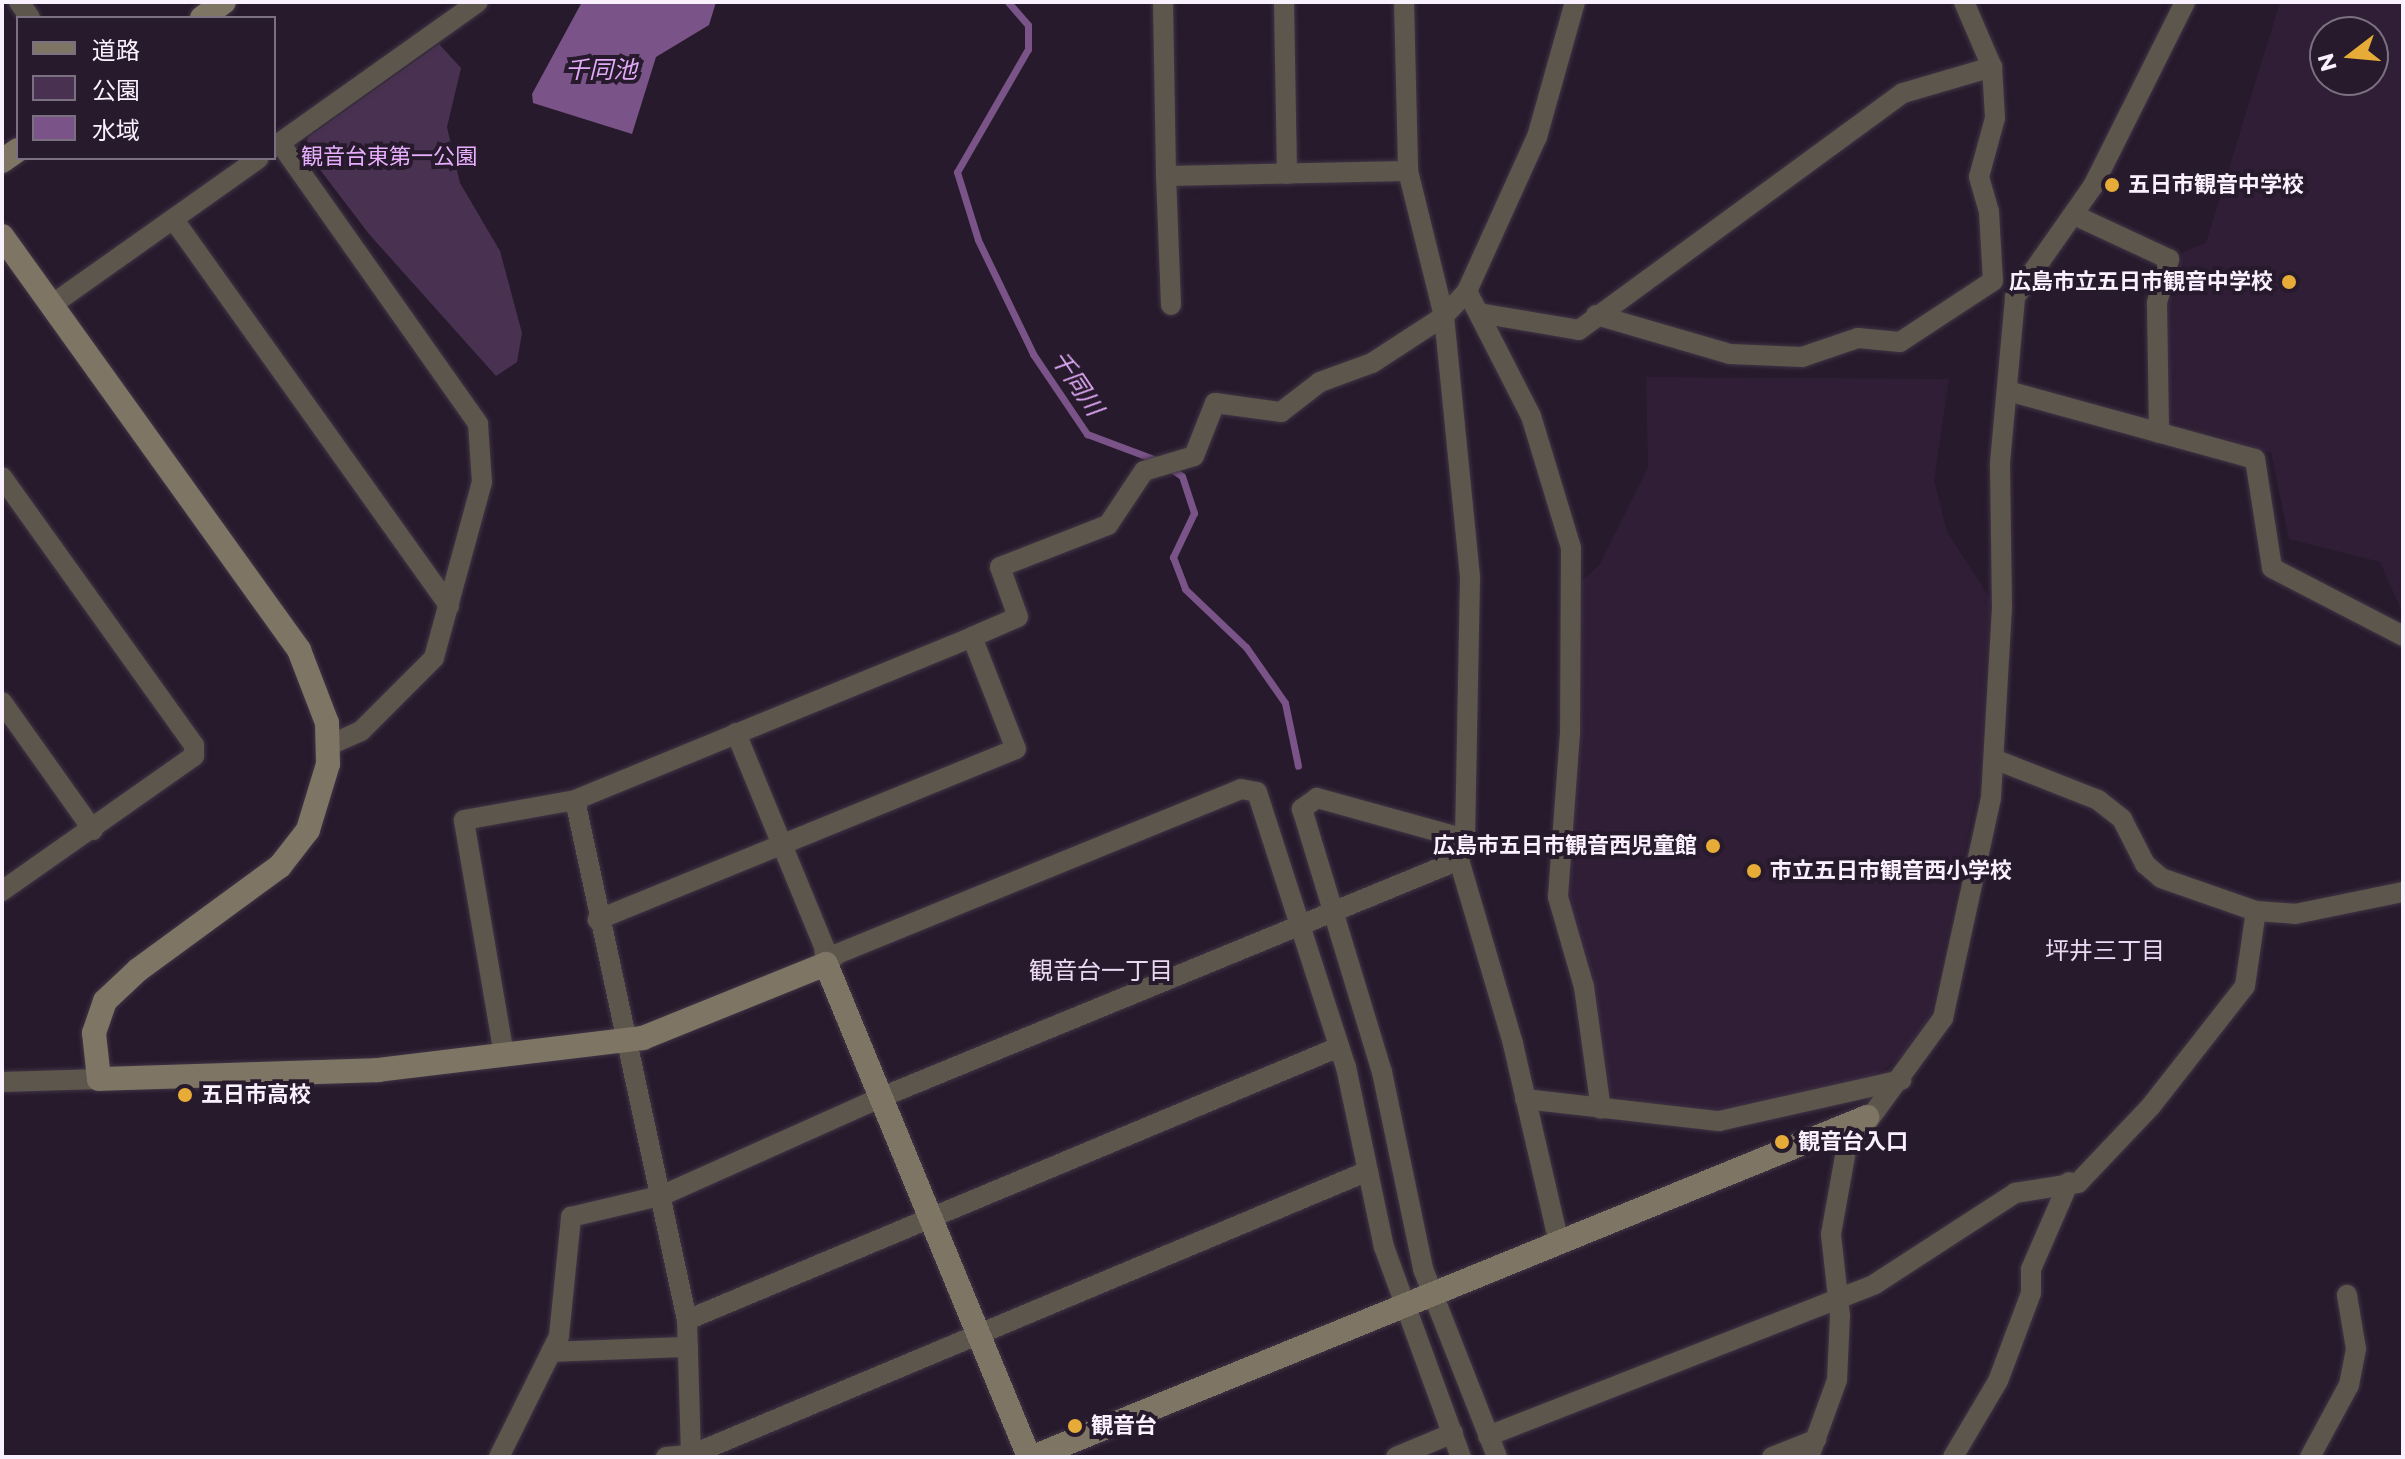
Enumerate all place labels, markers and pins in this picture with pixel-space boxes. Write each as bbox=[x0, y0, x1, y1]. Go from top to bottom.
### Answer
place label: 五日市観音中学校 bbox=[2128, 172, 2304, 198]
marker: 五日市観音中学校 bbox=[2103, 176, 2121, 194]
place label: 広島市立五日市観音中学校 bbox=[2009, 269, 2273, 295]
marker: 広島市立五日市観音中学校 bbox=[2280, 273, 2298, 291]
place label: 広島市五日市観音西児童館 bbox=[1433, 833, 1697, 859]
marker: 広島市五日市観音西児童館 bbox=[1704, 837, 1722, 855]
place label: 市立五日市観音西小学校 bbox=[1770, 858, 2012, 884]
marker: 市立五日市観音西小学校 bbox=[1745, 862, 1763, 880]
place label: 五日市高校 bbox=[201, 1082, 311, 1108]
marker: 五日市高校 bbox=[176, 1086, 194, 1104]
place label: 観音台入口 bbox=[1798, 1129, 1908, 1155]
marker: 観音台入口 bbox=[1773, 1133, 1791, 1151]
place label: 観音台 bbox=[1091, 1413, 1157, 1439]
marker: 観音台 bbox=[1066, 1417, 1084, 1435]

